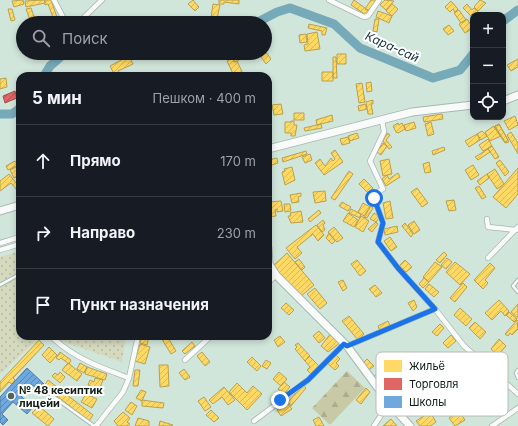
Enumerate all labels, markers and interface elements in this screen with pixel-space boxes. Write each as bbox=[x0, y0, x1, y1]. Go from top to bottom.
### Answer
map controls bbox=[470, 12, 506, 120]
button: + bbox=[470, 12, 506, 48]
search box bbox=[16, 16, 272, 60]
icon: search bbox=[30, 27, 52, 49]
water label: Кара-сай bbox=[363, 28, 421, 65]
text: Поиск bbox=[62, 29, 108, 48]
button: − bbox=[470, 48, 506, 84]
button: locate bbox=[470, 84, 506, 120]
text: 5 мин bbox=[32, 88, 82, 108]
text: Пешком · 400 m bbox=[153, 90, 256, 106]
icon: ahead bbox=[32, 150, 54, 172]
text: Прямо bbox=[70, 151, 121, 170]
text: 170 m bbox=[220, 153, 256, 169]
route start bbox=[365, 189, 383, 207]
icon: right bbox=[32, 222, 54, 244]
text: Направо bbox=[70, 223, 135, 242]
text: 230 m bbox=[217, 225, 256, 241]
icon: arrive bbox=[32, 294, 54, 316]
text: Пункт назначения bbox=[70, 295, 209, 314]
legend bbox=[376, 352, 508, 416]
text: Жильё bbox=[409, 359, 445, 373]
text: Торговля bbox=[409, 377, 458, 391]
place label: № 48 кесиптик лицейи bbox=[19, 383, 103, 410]
marker: № 48 кесиптик лицейи bbox=[6, 391, 16, 401]
route end bbox=[271, 391, 289, 409]
text: Школы bbox=[409, 395, 446, 409]

